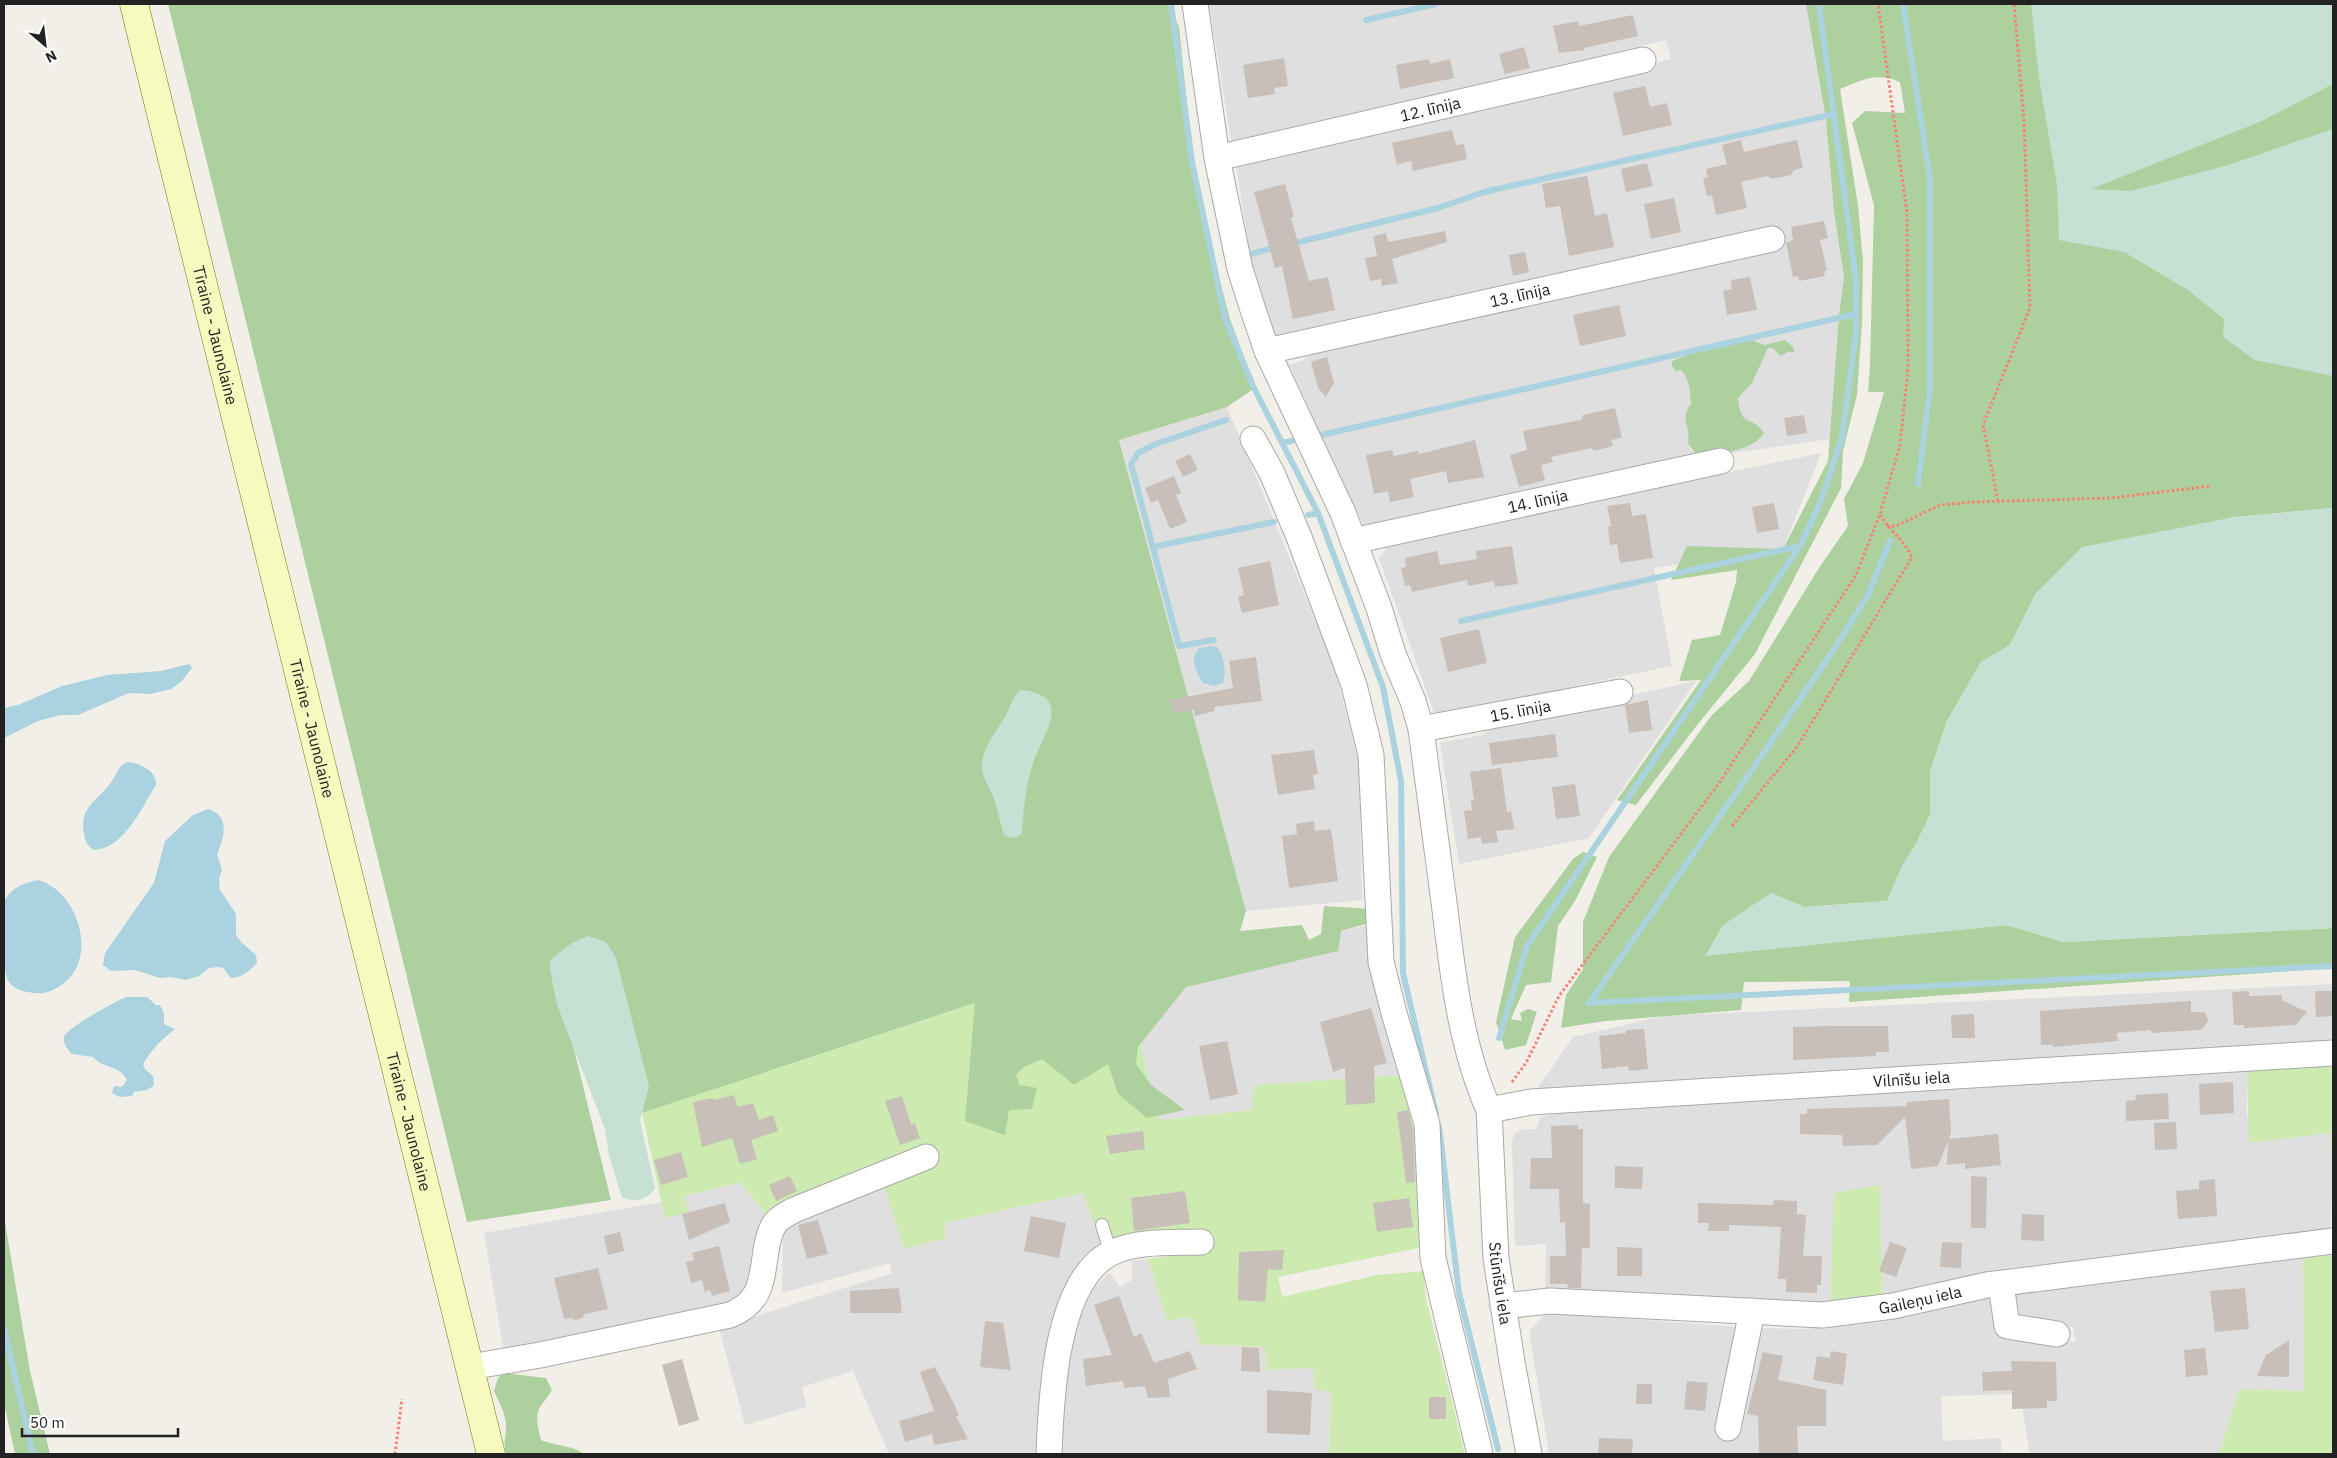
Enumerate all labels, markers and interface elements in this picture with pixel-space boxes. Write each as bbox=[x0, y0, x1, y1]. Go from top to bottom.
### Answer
north arrow bbox=[20, 20, 70, 70]
text: N bbox=[42, 46, 60, 67]
street label: 12. līnija bbox=[1398, 92, 1463, 126]
street label: Tīraine - Jaunolaine bbox=[189, 263, 242, 407]
street label: 13. līnija bbox=[1488, 278, 1552, 311]
street label: 14. līnija bbox=[1506, 484, 1570, 517]
street label: Tīraine - Jaunolaine bbox=[286, 657, 339, 800]
street label: 15. līnija bbox=[1488, 695, 1553, 726]
street label: Tīraine - Jaunolaine bbox=[382, 1050, 436, 1194]
street label: Vilnīšu iela bbox=[1872, 1066, 1951, 1091]
street label: Stūnīšu iela bbox=[1485, 1241, 1516, 1327]
street label: Gaileņu iela bbox=[1877, 1281, 1964, 1318]
scale bar bbox=[22, 1406, 179, 1438]
text: 50 m bbox=[30, 1413, 65, 1432]

